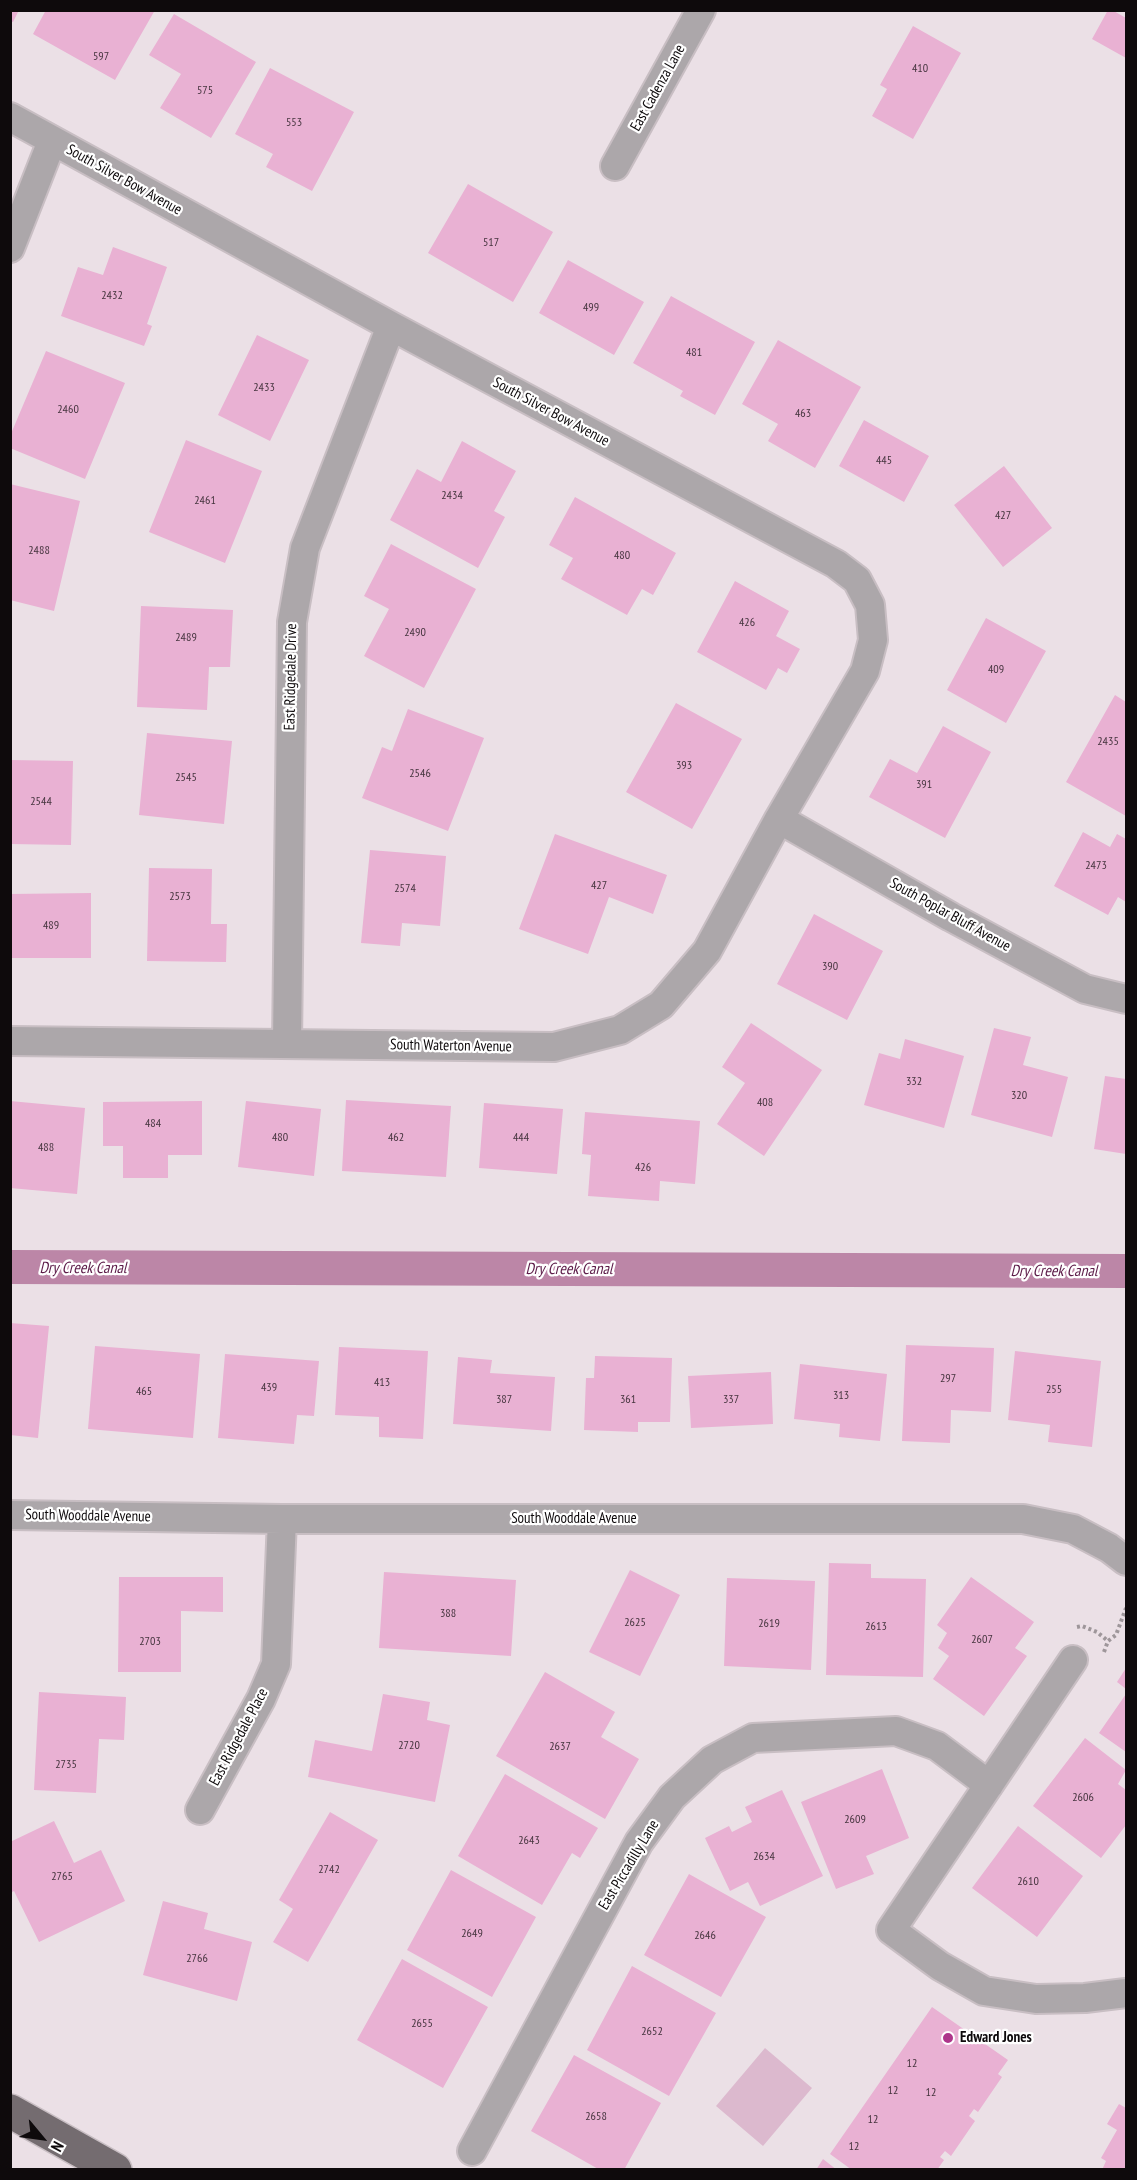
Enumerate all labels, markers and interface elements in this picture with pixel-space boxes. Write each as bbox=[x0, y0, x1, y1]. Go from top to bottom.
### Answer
street label: East Cadenza Lane bbox=[627, 42, 689, 134]
house number: 597 bbox=[93, 50, 109, 64]
house number: 410 bbox=[912, 62, 928, 76]
house number: 575 bbox=[197, 84, 213, 98]
house number: 553 bbox=[286, 116, 302, 130]
street label: South Silver Bow Avenue bbox=[63, 141, 185, 219]
house number: 517 bbox=[483, 236, 499, 250]
house number: 2432 bbox=[101, 289, 123, 303]
house number: 499 bbox=[583, 301, 599, 315]
house number: 481 bbox=[686, 346, 702, 360]
street label: South Silver Bow Avenue bbox=[490, 374, 612, 450]
house number: 2433 bbox=[253, 381, 275, 395]
house number: 2460 bbox=[57, 403, 79, 417]
house number: 463 bbox=[795, 407, 811, 421]
house number: 445 bbox=[876, 454, 892, 468]
house number: 2434 bbox=[441, 489, 463, 503]
house number: 2461 bbox=[194, 494, 216, 508]
house number: 427 bbox=[995, 509, 1011, 523]
house number: 2488 bbox=[28, 544, 50, 558]
house number: 480 bbox=[614, 549, 630, 563]
house number: 426 bbox=[739, 616, 755, 630]
street label: East Ridgedale Drive bbox=[281, 623, 301, 731]
house number: 2490 bbox=[404, 626, 426, 640]
house number: 2489 bbox=[175, 631, 197, 645]
house number: 409 bbox=[988, 663, 1004, 677]
house number: 2435 bbox=[1097, 735, 1119, 749]
house number: 393 bbox=[676, 759, 692, 773]
house number: 2546 bbox=[409, 767, 431, 781]
house number: 2545 bbox=[175, 771, 197, 785]
house number: 391 bbox=[916, 778, 932, 792]
house number: 2544 bbox=[30, 795, 52, 809]
house number: 2473 bbox=[1085, 859, 1107, 873]
street label: South Poplar Bluff Avenue bbox=[886, 874, 1014, 956]
house number: 427 bbox=[591, 879, 607, 893]
house number: 2574 bbox=[394, 882, 416, 896]
house number: 2573 bbox=[169, 890, 191, 904]
house number: 489 bbox=[43, 919, 59, 933]
house number: 390 bbox=[822, 960, 838, 974]
street label: South Waterton Avenue bbox=[390, 1036, 512, 1056]
house number: 332 bbox=[906, 1075, 922, 1089]
house number: 320 bbox=[1011, 1089, 1027, 1103]
house number: 408 bbox=[757, 1096, 773, 1110]
house number: 484 bbox=[145, 1117, 161, 1131]
house number: 480 bbox=[272, 1131, 288, 1145]
house number: 462 bbox=[388, 1131, 404, 1145]
house number: 444 bbox=[513, 1131, 529, 1145]
house number: 488 bbox=[38, 1141, 54, 1155]
house number: 426 bbox=[635, 1161, 651, 1175]
water label: Dry Creek Canal bbox=[39, 1258, 127, 1278]
water label: Dry Creek Canal bbox=[525, 1259, 613, 1279]
water label: Dry Creek Canal bbox=[1010, 1261, 1098, 1281]
house number: 297 bbox=[940, 1372, 956, 1386]
house number: 413 bbox=[374, 1376, 390, 1390]
house number: 439 bbox=[261, 1381, 277, 1395]
house number: 255 bbox=[1046, 1383, 1062, 1397]
house number: 465 bbox=[136, 1385, 152, 1399]
house number: 313 bbox=[833, 1389, 849, 1403]
house number: 387 bbox=[496, 1393, 512, 1407]
house number: 361 bbox=[620, 1393, 636, 1407]
house number: 337 bbox=[723, 1393, 739, 1407]
street label: South Wooddale Avenue bbox=[25, 1506, 151, 1526]
street label: South Wooddale Avenue bbox=[511, 1510, 637, 1528]
house number: 388 bbox=[440, 1607, 456, 1621]
house number: 2625 bbox=[624, 1616, 646, 1630]
house number: 2619 bbox=[758, 1617, 780, 1631]
house number: 2613 bbox=[865, 1620, 887, 1634]
house number: 2607 bbox=[971, 1633, 993, 1647]
house number: 2703 bbox=[139, 1635, 161, 1649]
street label: East Ridgedale Place bbox=[206, 1685, 272, 1789]
house number: 2720 bbox=[398, 1739, 420, 1753]
house number: 2637 bbox=[549, 1740, 571, 1754]
house number: 2735 bbox=[55, 1758, 77, 1772]
house number: 2606 bbox=[1072, 1791, 1094, 1805]
house number: 2609 bbox=[844, 1813, 866, 1827]
street label: East Piccadilly Lane bbox=[595, 1817, 663, 1913]
house number: 2643 bbox=[518, 1834, 540, 1848]
house number: 2634 bbox=[753, 1850, 775, 1864]
house number: 2742 bbox=[318, 1863, 340, 1877]
house number: 2765 bbox=[51, 1870, 73, 1884]
house number: 2610 bbox=[1017, 1875, 1039, 1889]
house number: 2649 bbox=[461, 1927, 483, 1941]
house number: 2646 bbox=[694, 1929, 716, 1943]
house number: 2766 bbox=[186, 1952, 208, 1966]
house number: 2655 bbox=[411, 2017, 433, 2031]
house number: 2652 bbox=[641, 2025, 663, 2039]
place label: Edward Jones bbox=[960, 2029, 1032, 2047]
marker: Edward Jones bbox=[941, 2031, 955, 2045]
house number: 12 bbox=[907, 2057, 917, 2071]
house number: 12 bbox=[888, 2084, 898, 2098]
house number: 12 bbox=[926, 2086, 936, 2100]
north arrow bbox=[12, 2108, 72, 2168]
house number: 2658 bbox=[585, 2110, 607, 2124]
house number: 12 bbox=[868, 2113, 878, 2127]
text: N bbox=[47, 2138, 69, 2155]
house number: 12 bbox=[849, 2140, 859, 2154]

